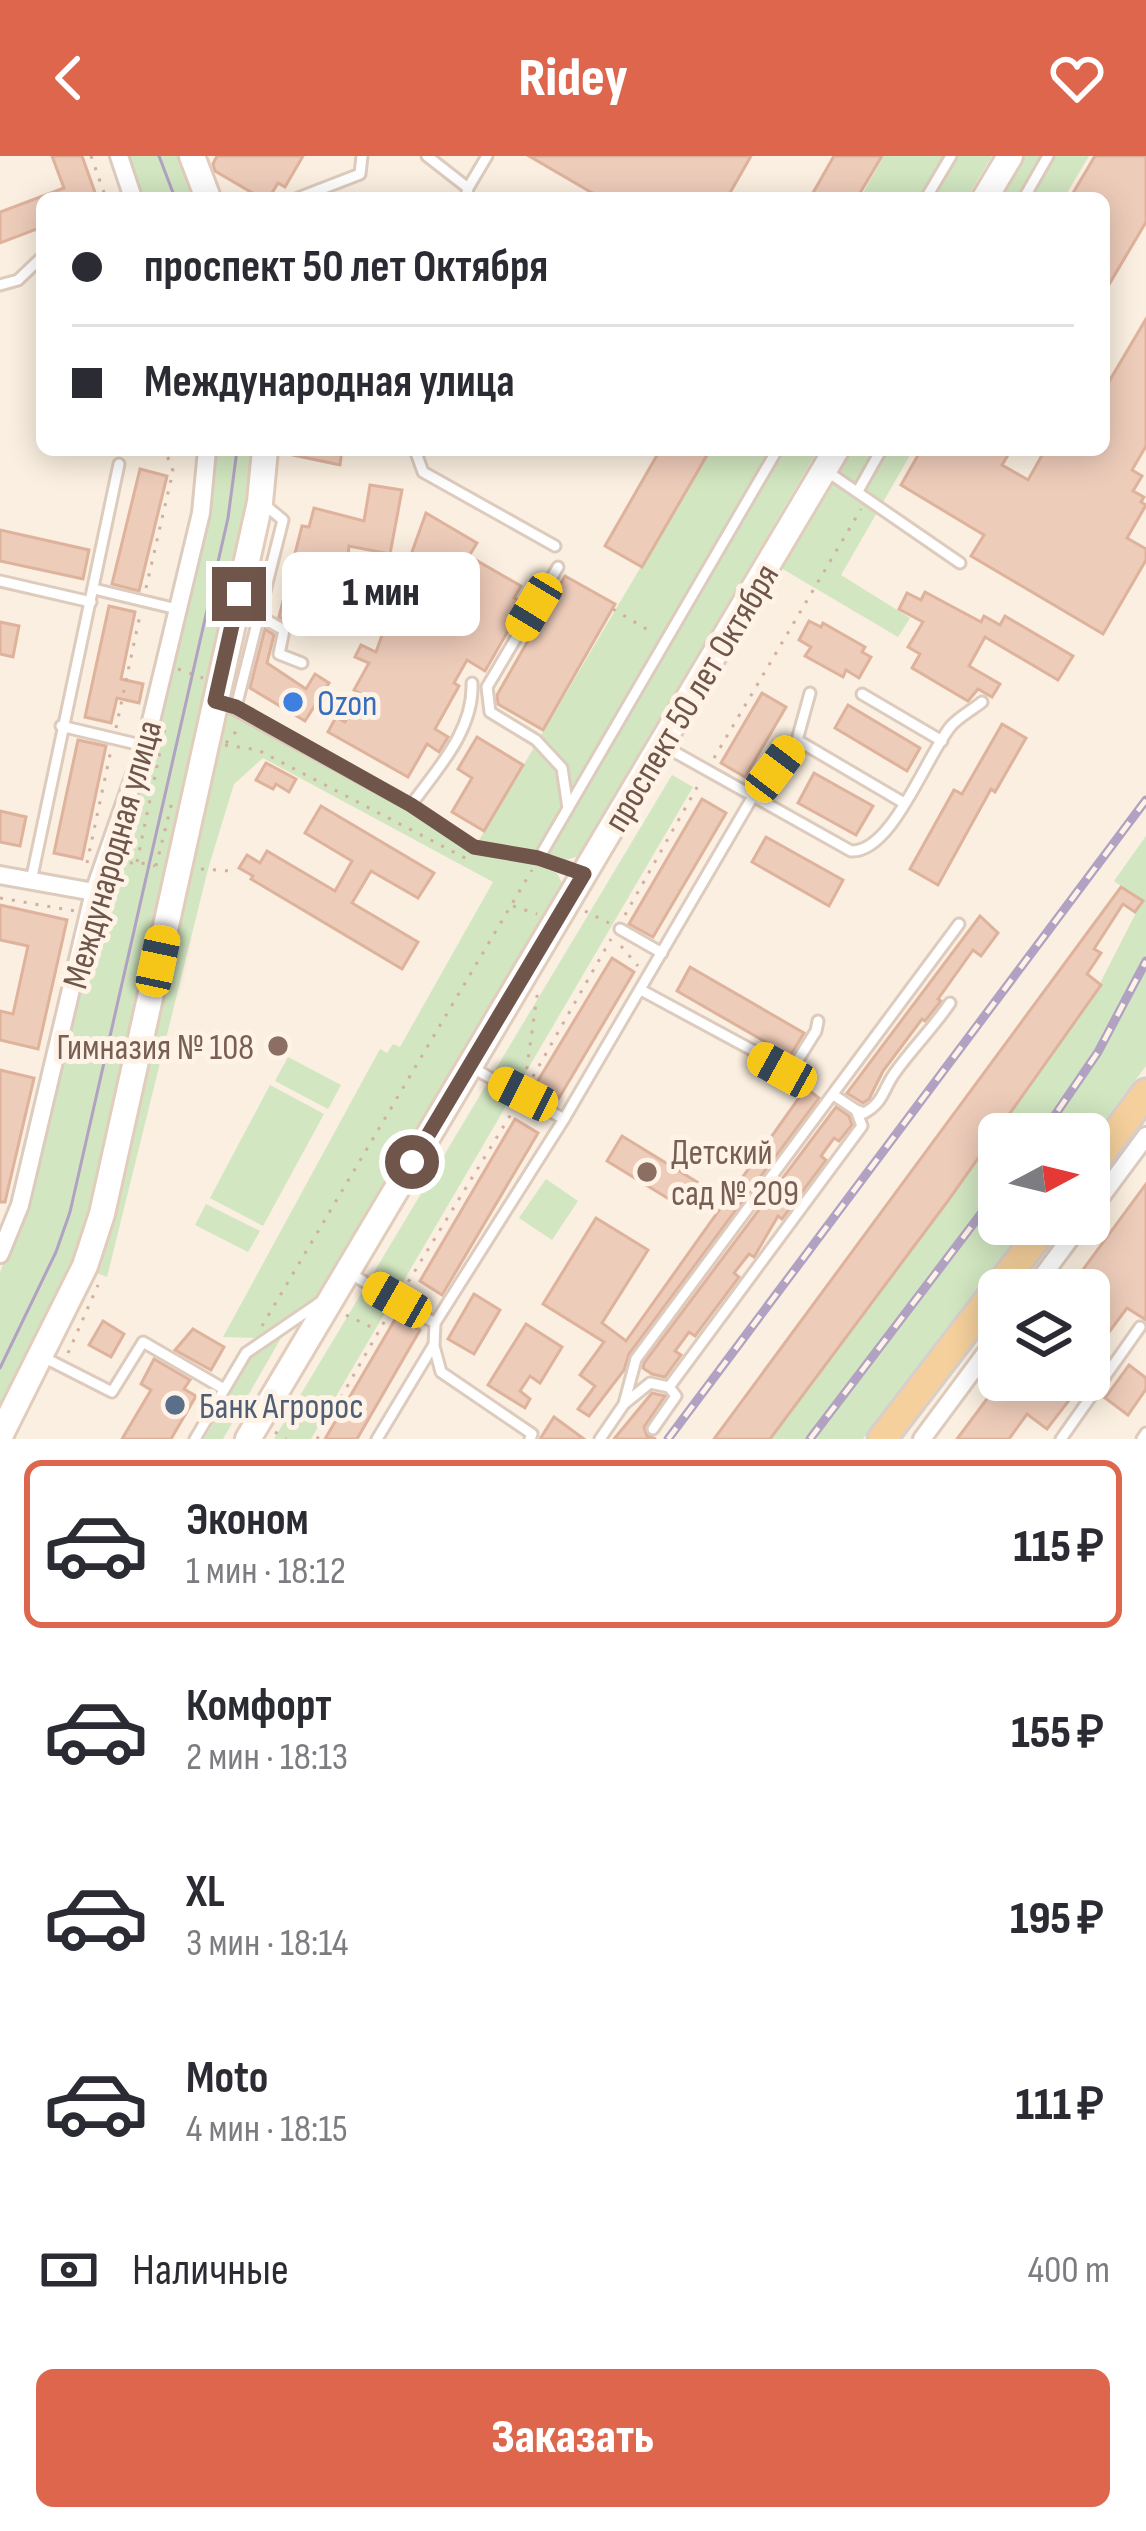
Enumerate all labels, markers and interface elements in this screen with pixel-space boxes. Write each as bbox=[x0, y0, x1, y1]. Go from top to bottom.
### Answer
icon: back bbox=[36, 45, 102, 111]
icon: heart bbox=[1044, 45, 1110, 111]
text: Ridey bbox=[518, 46, 628, 111]
text: проспект 50 лет Октября bbox=[144, 240, 548, 295]
text: Международная улица bbox=[144, 355, 515, 410]
callout: 1 мин bbox=[281, 552, 479, 636]
street label: проспект 50 лет Октября bbox=[595, 557, 789, 840]
route end bbox=[212, 567, 266, 621]
car bbox=[500, 567, 568, 647]
text: 1 мин bbox=[342, 570, 420, 617]
place label: Ozon bbox=[317, 683, 378, 726]
marker: Ozon bbox=[280, 689, 306, 715]
street label: Международная улица bbox=[55, 716, 172, 994]
car bbox=[739, 729, 811, 809]
car bbox=[133, 922, 183, 1000]
place label: Гимназия № 108 bbox=[57, 1027, 254, 1070]
marker: Гимназия № 108 bbox=[265, 1033, 291, 1059]
car bbox=[742, 1037, 822, 1103]
car bbox=[483, 1062, 563, 1126]
north arrow bbox=[978, 1113, 1110, 1245]
map controls bbox=[978, 1113, 1110, 1401]
place label: Детский сад № 209 bbox=[671, 1132, 799, 1216]
route start bbox=[385, 1135, 439, 1189]
marker: Детский сад № 209 bbox=[634, 1159, 660, 1185]
car bbox=[357, 1266, 437, 1334]
button: layers bbox=[978, 1269, 1110, 1401]
place label: Банк Агророс bbox=[199, 1386, 364, 1429]
marker: Банк Агророс bbox=[162, 1392, 188, 1418]
icon: car bbox=[42, 1490, 150, 1598]
text: Эконом bbox=[186, 1493, 309, 1548]
text: 115 ₽ bbox=[1013, 1520, 1104, 1575]
text: 1 мин · 18:12 bbox=[186, 1548, 346, 1595]
icon: car bbox=[42, 1676, 150, 1784]
text: Комфорт bbox=[186, 1679, 332, 1734]
text: 155 ₽ bbox=[1011, 1706, 1104, 1761]
text: 2 мин · 18:13 bbox=[186, 1734, 348, 1781]
icon: car bbox=[42, 1862, 150, 1970]
text: XL bbox=[186, 1865, 225, 1920]
text: 195 ₽ bbox=[1010, 1892, 1104, 1947]
text: 3 мин · 18:14 bbox=[186, 1920, 348, 1967]
icon: car bbox=[42, 2048, 150, 2156]
text: Moto bbox=[186, 2051, 268, 2106]
text: 111 ₽ bbox=[1016, 2078, 1104, 2133]
text: 4 мин · 18:15 bbox=[186, 2106, 348, 2153]
icon: cash bbox=[36, 2237, 102, 2303]
text: Наличные bbox=[132, 2243, 289, 2298]
text: 400 m bbox=[1028, 2247, 1110, 2294]
button: Заказать bbox=[36, 2369, 1110, 2507]

